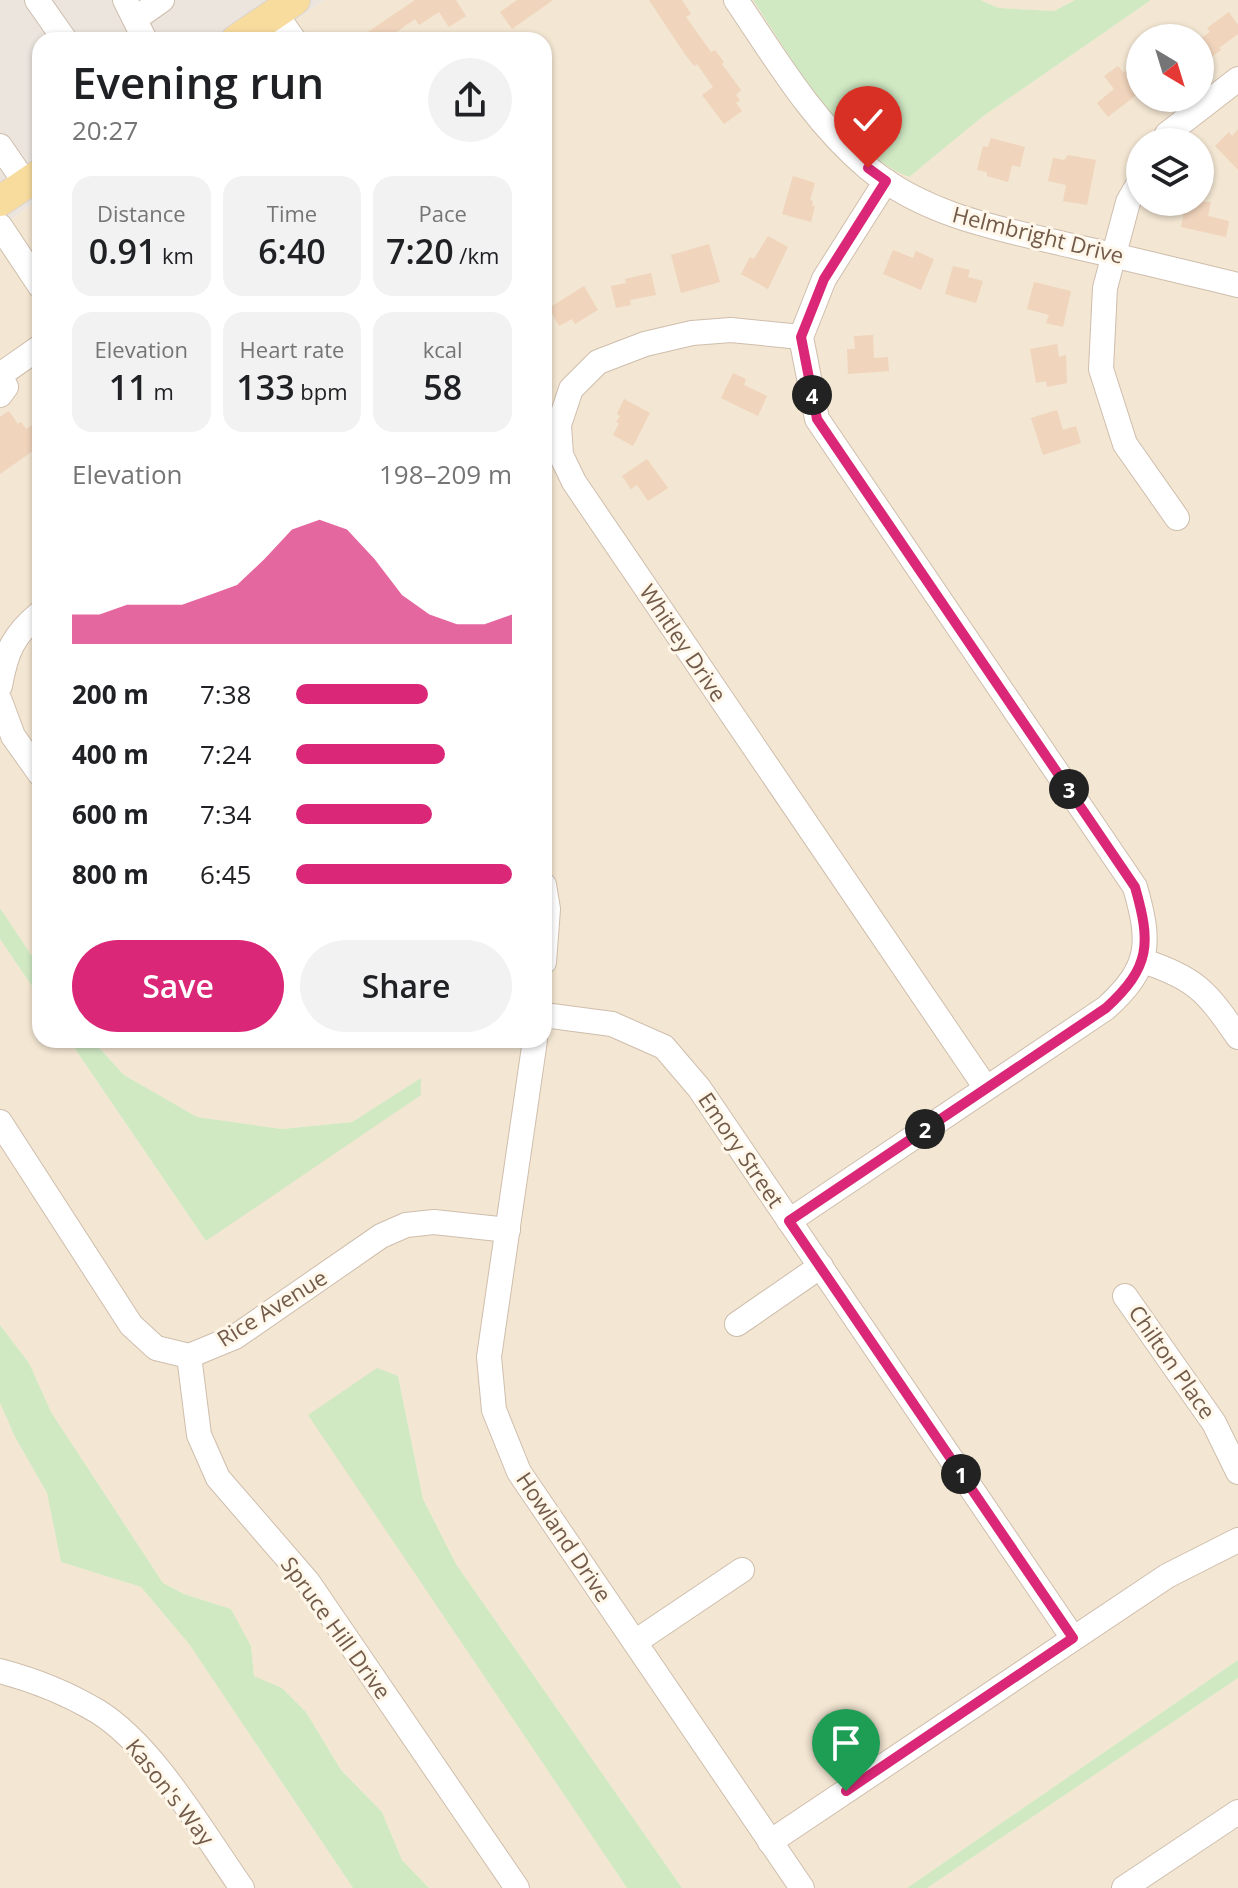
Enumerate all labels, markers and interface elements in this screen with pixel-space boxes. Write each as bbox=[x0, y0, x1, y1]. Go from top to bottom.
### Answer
north arrow bbox=[1126, 24, 1214, 112]
map controls bbox=[1126, 24, 1214, 216]
text: Evening run bbox=[72, 52, 324, 112]
button: share bbox=[428, 58, 512, 142]
pin bbox=[834, 86, 902, 168]
icon: check bbox=[846, 98, 890, 142]
text: 20:27 bbox=[72, 112, 138, 148]
button: layers bbox=[1126, 128, 1214, 216]
text: Distance bbox=[97, 198, 186, 228]
text: Time bbox=[267, 198, 317, 228]
text: Pace bbox=[418, 198, 467, 228]
street label: Helmbright Drive bbox=[950, 198, 1127, 270]
text: 0.91 bbox=[89, 228, 156, 274]
text: 6:40 bbox=[258, 228, 326, 274]
text: 7:20 bbox=[386, 228, 454, 274]
text: km bbox=[156, 240, 194, 270]
text: /km bbox=[454, 240, 499, 270]
text: Elevation bbox=[95, 334, 188, 364]
text: Heart rate bbox=[240, 334, 344, 364]
text: kcal bbox=[423, 334, 463, 364]
text: 11 bbox=[109, 364, 148, 410]
text: 133 bbox=[236, 364, 295, 410]
text: 58 bbox=[423, 364, 462, 410]
pin: 4 bbox=[792, 375, 832, 415]
text: m bbox=[148, 376, 174, 406]
text: bpm bbox=[295, 376, 348, 406]
text: 4 bbox=[806, 380, 818, 410]
text: Elevation bbox=[72, 456, 182, 492]
text: 198–209 m bbox=[379, 456, 512, 492]
street label: Whitley Drive bbox=[633, 578, 734, 707]
text: 200 m bbox=[72, 676, 149, 712]
text: 7:38 bbox=[200, 676, 251, 712]
text: 400 m bbox=[72, 736, 149, 772]
text: 7:24 bbox=[200, 736, 251, 772]
pin: 3 bbox=[1049, 769, 1089, 809]
text: 3 bbox=[1063, 774, 1075, 804]
text: 600 m bbox=[72, 796, 149, 832]
text: 7:34 bbox=[200, 796, 251, 832]
text: 800 m bbox=[72, 856, 149, 892]
text: 6:45 bbox=[200, 856, 251, 892]
button: Save bbox=[72, 940, 284, 1032]
button: Share bbox=[300, 940, 512, 1032]
street label: Emory Street bbox=[692, 1086, 792, 1213]
pin: 2 bbox=[905, 1109, 945, 1149]
text: 2 bbox=[919, 1114, 931, 1144]
street label: Rice Avenue bbox=[211, 1261, 332, 1353]
street label: Chilton Place bbox=[1122, 1298, 1223, 1424]
pin: 1 bbox=[941, 1454, 981, 1494]
text: 1 bbox=[955, 1459, 967, 1489]
street label: Howland Drive bbox=[510, 1466, 619, 1607]
street label: Spruce Hill Drive bbox=[275, 1550, 399, 1705]
pin bbox=[812, 1709, 880, 1791]
icon: arrive bbox=[824, 1721, 868, 1765]
street label: Kason's Way bbox=[120, 1732, 222, 1852]

